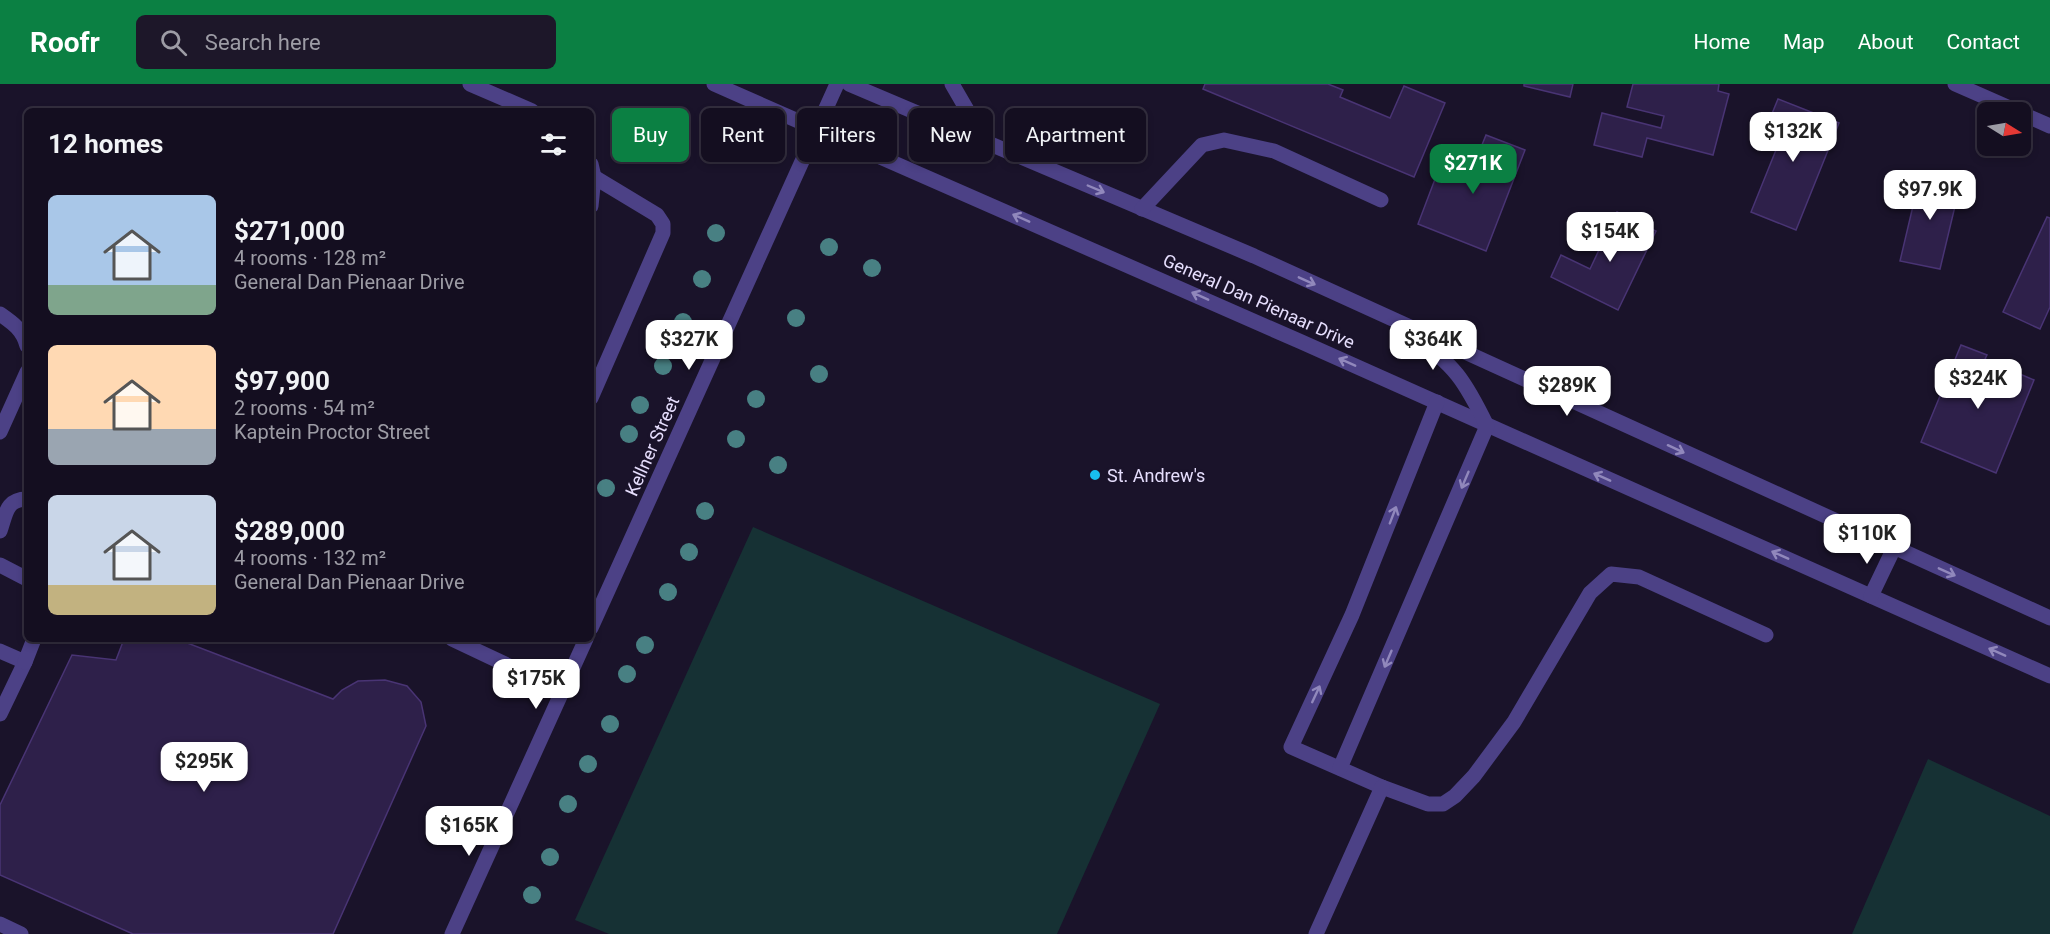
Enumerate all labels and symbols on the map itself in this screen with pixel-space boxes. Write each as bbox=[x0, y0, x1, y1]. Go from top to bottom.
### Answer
north arrow bbox=[1977, 102, 2031, 156]
pin: $132K bbox=[1751, 112, 1835, 163]
pin: $271K bbox=[1431, 144, 1515, 195]
pin: $97.9K bbox=[1881, 170, 1979, 221]
one-way arrow bbox=[1087, 184, 1105, 195]
one-way arrow bbox=[1012, 211, 1030, 223]
pin: $154K bbox=[1568, 212, 1652, 263]
street label: General Dan Pienaar Drive bbox=[1160, 249, 1358, 353]
one-way arrow bbox=[1298, 275, 1316, 287]
one-way arrow bbox=[1191, 289, 1209, 301]
pin: $327K bbox=[647, 320, 731, 371]
pin: $364K bbox=[1391, 320, 1475, 371]
one-way arrow bbox=[1339, 356, 1357, 367]
pin: $324K bbox=[1936, 359, 2020, 410]
pin: $289K bbox=[1525, 366, 1609, 417]
street label: Kellner Street bbox=[621, 393, 683, 499]
one-way arrow bbox=[1666, 443, 1684, 455]
place label: St. Andrew's bbox=[1107, 465, 1205, 486]
marker: St. Andrew's bbox=[1088, 468, 1102, 482]
one-way arrow bbox=[1459, 470, 1470, 489]
one-way arrow bbox=[1593, 470, 1611, 482]
one-way arrow bbox=[1388, 506, 1399, 525]
pin: $110K bbox=[1825, 514, 1909, 565]
one-way arrow bbox=[1772, 549, 1790, 561]
one-way arrow bbox=[1938, 567, 1956, 578]
one-way arrow bbox=[1988, 646, 2006, 657]
one-way arrow bbox=[1382, 649, 1393, 668]
pin: $175K bbox=[494, 659, 578, 710]
one-way arrow bbox=[1310, 686, 1322, 704]
pin: $295K bbox=[162, 742, 246, 793]
pin: $165K bbox=[427, 806, 511, 857]

